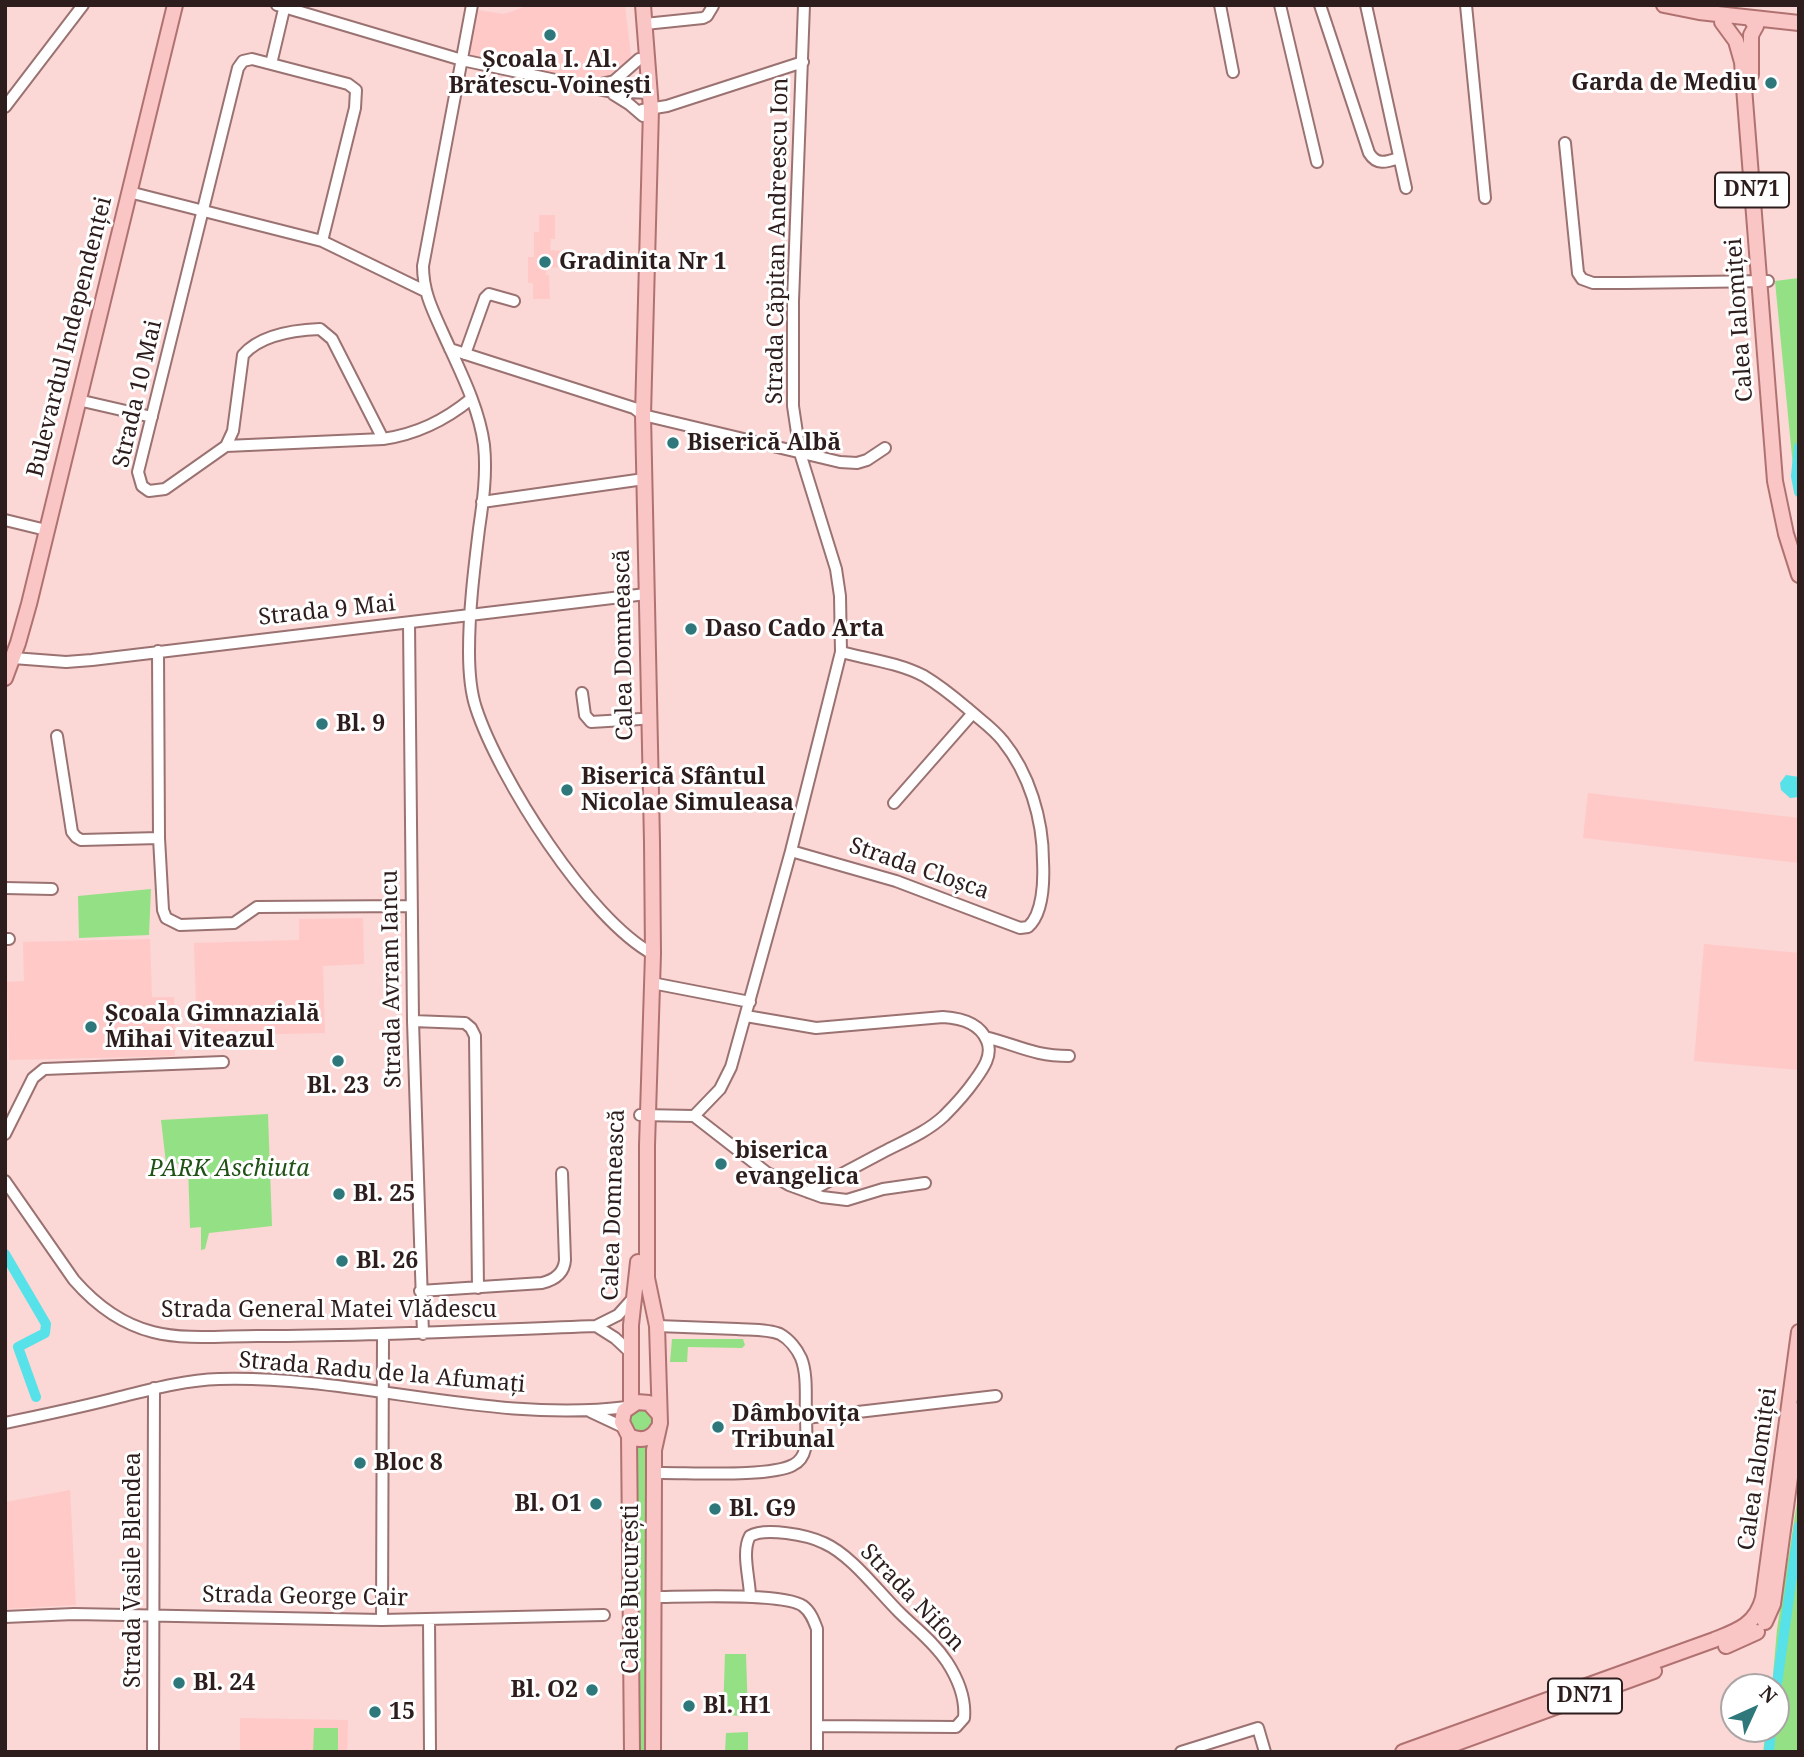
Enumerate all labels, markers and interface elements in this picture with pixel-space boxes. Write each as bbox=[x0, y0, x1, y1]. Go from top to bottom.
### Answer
marker: Școala I. Al. Brătescu-Voinești bbox=[542, 27, 558, 43]
place label: Școala I. Al. Brătescu-Voinești bbox=[449, 46, 651, 100]
place label: Garda de Mediu bbox=[1571, 69, 1757, 97]
marker: Garda de Mediu bbox=[1763, 75, 1779, 91]
street label: Strada Căpitan Andreescu Ion bbox=[761, 77, 795, 405]
road number: DN71 bbox=[1715, 172, 1789, 208]
street label: Bulevardul Independenței bbox=[22, 194, 118, 480]
street label: Calea Ialomiței bbox=[1721, 237, 1759, 403]
place label: Gradinita Nr 1 bbox=[559, 248, 727, 276]
marker: Gradinita Nr 1 bbox=[537, 254, 553, 270]
street label: Strada 10 Mai bbox=[108, 318, 168, 470]
place label: Biserică Albă bbox=[687, 429, 841, 457]
marker: Biserică Albă bbox=[665, 435, 681, 451]
street label: Calea Domnească bbox=[609, 549, 639, 741]
street label: Strada 9 Mai bbox=[257, 590, 397, 632]
place label: Daso Cado Arta bbox=[705, 615, 884, 643]
marker: Daso Cado Arta bbox=[683, 621, 699, 637]
place label: Bl. 9 bbox=[336, 710, 385, 738]
marker: Bl. 9 bbox=[314, 716, 330, 732]
place label: Biserică Sfântul Nicolae Simuleasa bbox=[581, 763, 794, 817]
marker: Biserică Sfântul Nicolae Simuleasa bbox=[559, 782, 575, 798]
street label: Strada Cloșca bbox=[845, 832, 993, 906]
street label: Strada Avram Iancu bbox=[376, 870, 408, 1088]
place label: Școala Gimnazială Mihai Viteazul bbox=[105, 1000, 320, 1054]
marker: Școala Gimnazială Mihai Viteazul bbox=[83, 1019, 99, 1035]
marker: Bl. 23 bbox=[330, 1053, 346, 1069]
place label: Bl. 23 bbox=[307, 1072, 369, 1100]
street label: Calea Domnească bbox=[597, 1109, 631, 1301]
place label: biserica evangelica bbox=[735, 1137, 859, 1191]
park label: PARK Aschiuta bbox=[148, 1155, 310, 1183]
marker: biserica evangelica bbox=[713, 1156, 729, 1172]
place label: Bl. 25 bbox=[353, 1180, 415, 1208]
marker: Bl. 25 bbox=[331, 1186, 347, 1202]
place label: Bl. 26 bbox=[356, 1247, 418, 1275]
marker: Bl. 26 bbox=[334, 1253, 350, 1269]
street label: Strada General Matei Vlădescu bbox=[161, 1296, 497, 1324]
street label: Strada Radu de la Afumați bbox=[238, 1347, 526, 1399]
street label: Calea Ialomiței bbox=[1733, 1386, 1783, 1552]
place label: Dâmbovița Tribunal bbox=[732, 1400, 860, 1454]
marker: Dâmbovița Tribunal bbox=[710, 1419, 726, 1435]
place label: Bloc 8 bbox=[374, 1449, 443, 1477]
street label: Strada Vasile Blendea bbox=[119, 1452, 147, 1688]
marker: Bloc 8 bbox=[352, 1455, 368, 1471]
place label: Bl. O1 bbox=[515, 1490, 582, 1518]
place label: Bl. G9 bbox=[729, 1495, 796, 1523]
marker: Bl. O1 bbox=[588, 1496, 604, 1512]
marker: Bl. G9 bbox=[707, 1501, 723, 1517]
street label: Calea București bbox=[617, 1504, 645, 1674]
street label: Strada Nifon bbox=[854, 1539, 970, 1657]
street label: Strada George Cair bbox=[202, 1581, 408, 1613]
place label: Bl. 24 bbox=[193, 1669, 255, 1697]
north arrow bbox=[1720, 1673, 1790, 1743]
marker: Bl. 24 bbox=[171, 1675, 187, 1691]
place label: Bl. O2 bbox=[511, 1676, 578, 1704]
road number: DN71 bbox=[1548, 1678, 1622, 1714]
text: N bbox=[1754, 1680, 1783, 1709]
marker: Bl. O2 bbox=[584, 1682, 600, 1698]
place label: Bl. H1 bbox=[703, 1692, 771, 1720]
place label: 15 bbox=[389, 1698, 415, 1726]
marker: Bl. H1 bbox=[681, 1698, 697, 1714]
marker: 15 bbox=[367, 1704, 383, 1720]

